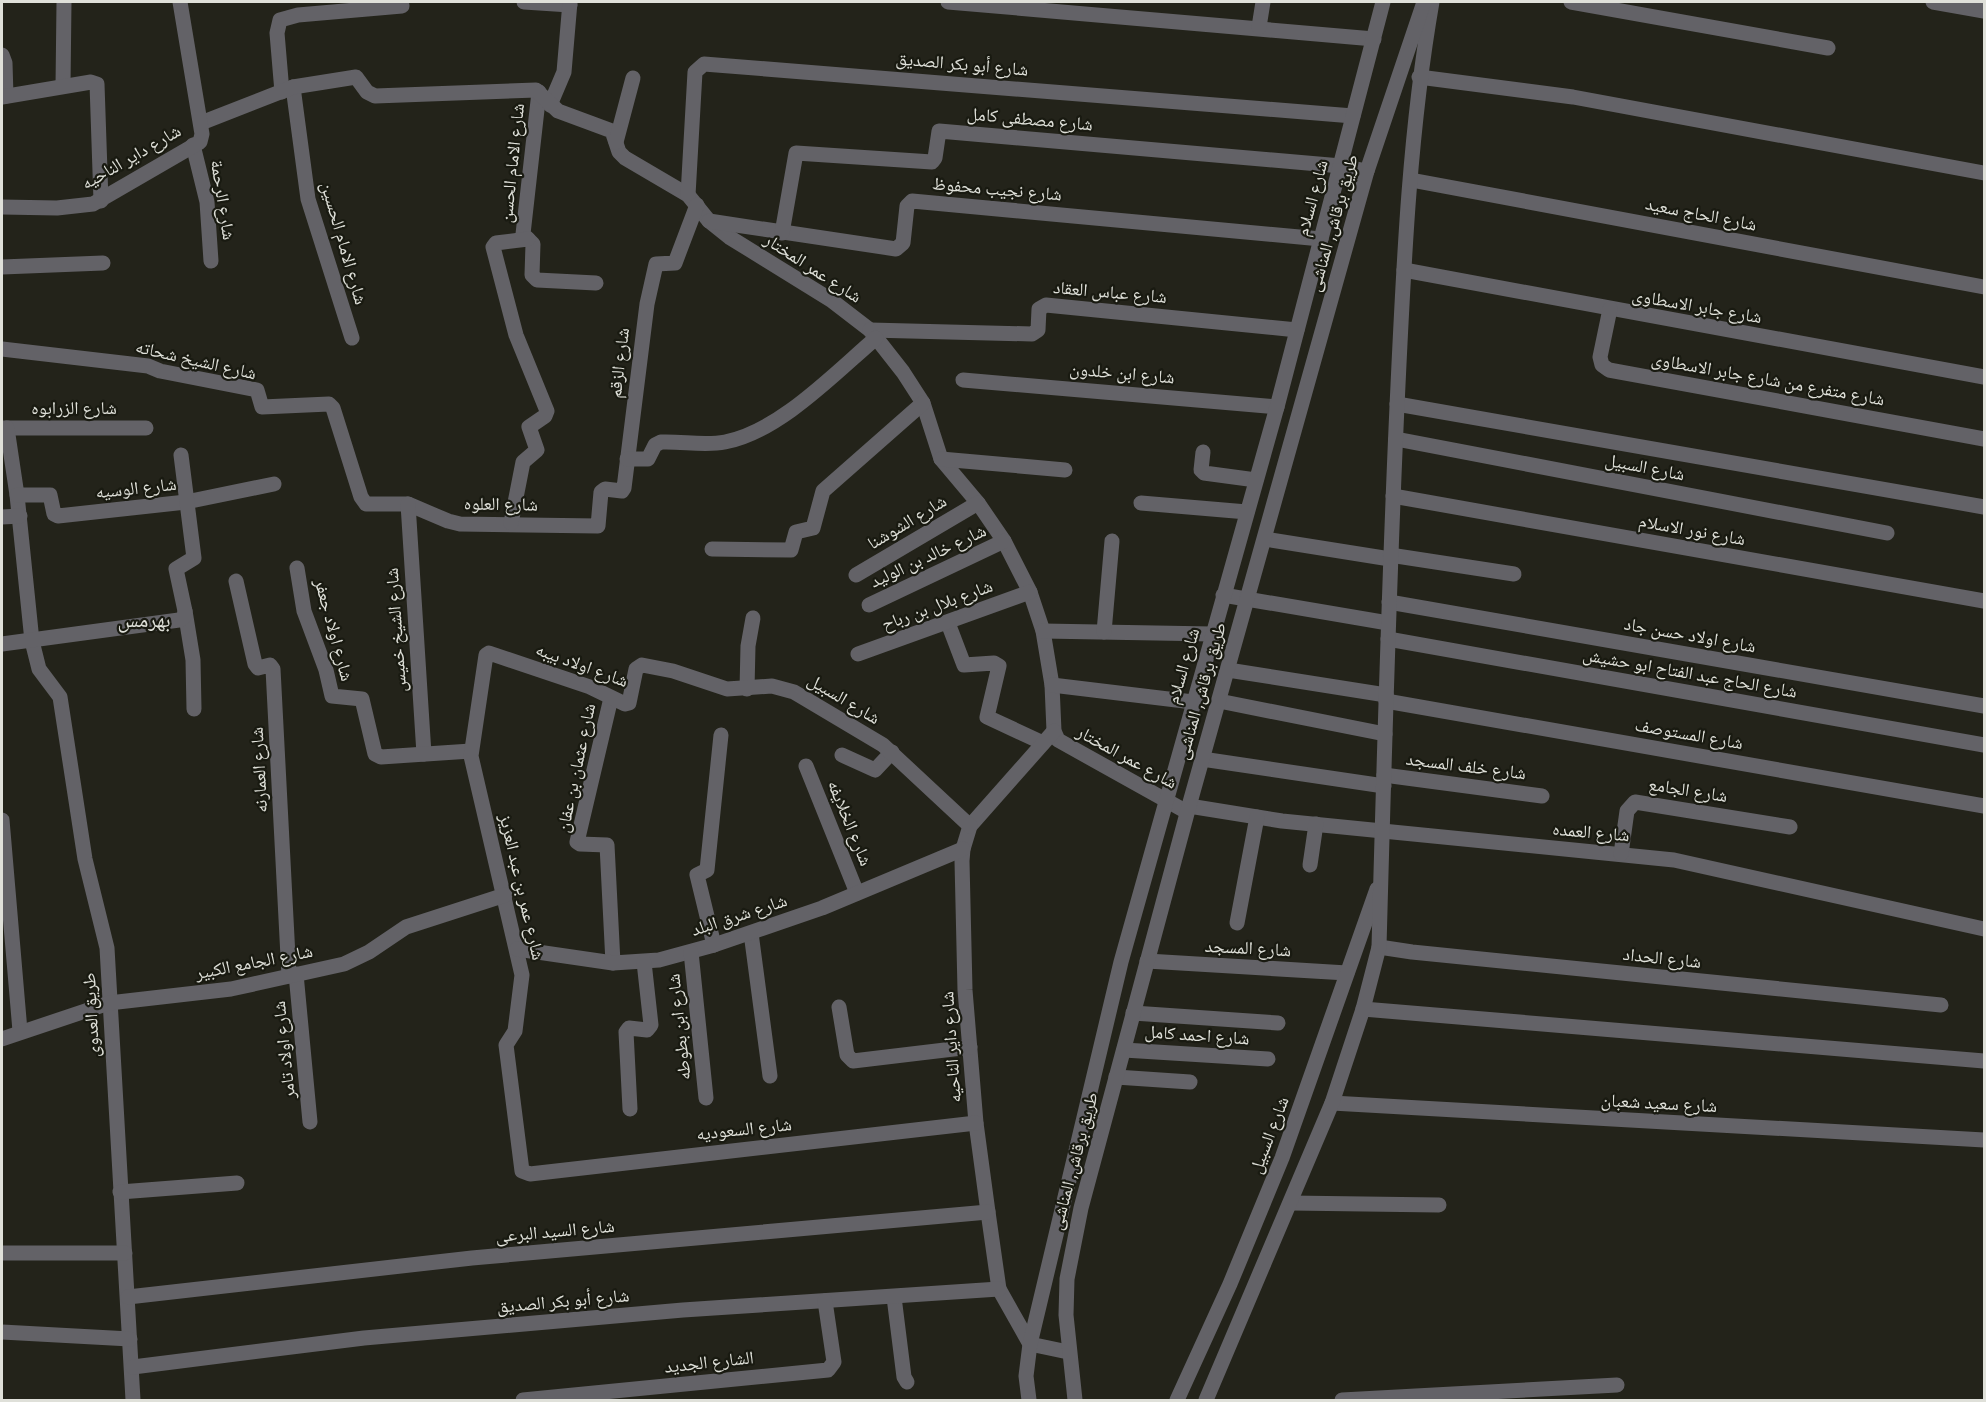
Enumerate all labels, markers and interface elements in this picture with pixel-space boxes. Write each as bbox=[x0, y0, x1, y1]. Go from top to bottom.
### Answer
street label: شارع أبو بكر الصديق bbox=[895, 47, 1029, 81]
street label: شارع الامام الحسن bbox=[495, 102, 530, 224]
street label: شارع مصطفى كامل bbox=[966, 103, 1094, 135]
street label: شارع داير الناحيه bbox=[77, 120, 185, 194]
street label: طريق برقاش, المناشى bbox=[1303, 152, 1363, 294]
street label: شارع السلام bbox=[1291, 157, 1334, 239]
street label: شارع الرحمة bbox=[206, 158, 240, 242]
street label: شارع نجيب محفوظ bbox=[931, 172, 1063, 206]
street label: شارع الامام الحسين bbox=[315, 179, 372, 307]
street label: شارع الحاج سعيد bbox=[1643, 192, 1758, 237]
street label: شارع عمر المختار bbox=[759, 228, 866, 308]
street label: شارع عباس العقاد bbox=[1052, 276, 1168, 308]
street label: شارع جابر الاسطاوى bbox=[1630, 284, 1764, 328]
street label: شارع الزقم bbox=[604, 327, 635, 400]
street label: شارع الشيخ شحاته bbox=[133, 335, 259, 386]
street label: شارع متفرع من شارع جابر الاسطاوى bbox=[1650, 348, 1886, 410]
street label: شارع ابن خلدون bbox=[1068, 357, 1176, 389]
street label: شارع الزرابوه bbox=[31, 397, 117, 419]
street label: شارع السبيل bbox=[1603, 448, 1687, 486]
street label: شارع الوسيه bbox=[94, 473, 178, 503]
street label: شارع الشوشنا bbox=[863, 490, 951, 554]
street label: شارع العلوه bbox=[464, 492, 538, 516]
street label: شارع نور الاسلام bbox=[1637, 510, 1747, 551]
street label: شارع خالد بن الوليد bbox=[866, 519, 990, 593]
street label: شارع الشيخ خميس bbox=[381, 567, 412, 693]
street label: شارع اولاد جعفر bbox=[310, 575, 358, 684]
street label: شارع بلال بن رباح bbox=[878, 575, 996, 636]
district label: بهرمس bbox=[117, 607, 171, 633]
street label: شارع اولاد حسن جاد bbox=[1622, 613, 1758, 657]
street label: طريق برقاش, المناشى bbox=[1171, 620, 1231, 762]
street label: شارع السلام bbox=[1162, 625, 1205, 707]
street label: شارع اولاد بيبه bbox=[533, 638, 631, 692]
street label: شارع الحاج عبد الفتاح ابو حشيش bbox=[1581, 643, 1799, 704]
street label: شارع السبيل bbox=[804, 669, 884, 729]
street label: شارع عثمان بن عفان bbox=[552, 701, 600, 835]
street label: شارع المستوصف bbox=[1633, 714, 1745, 754]
street label: شارع عمر المختار bbox=[1072, 720, 1181, 794]
street label: شارع العمارنه bbox=[246, 727, 272, 813]
street label: شارع خلف المسجد bbox=[1405, 748, 1527, 784]
street label: شارع الجامع bbox=[1647, 773, 1729, 808]
street label: شارع الخلايفه bbox=[823, 777, 877, 869]
street label: شارع عمر بن عبد العزيز bbox=[494, 811, 549, 962]
street label: شارع العمده bbox=[1552, 818, 1630, 846]
street label: شارع شرق البلد bbox=[688, 889, 790, 941]
street label: شارع المسجد bbox=[1204, 935, 1292, 961]
street label: شارع الجامع الكبير bbox=[192, 940, 315, 985]
street label: شارع الحداد bbox=[1622, 943, 1702, 973]
street label: طريق العدوى bbox=[78, 972, 104, 1058]
street label: شارع ابن بطوطه bbox=[662, 973, 696, 1081]
street label: شارع داير الناحيه bbox=[936, 991, 966, 1103]
street label: شارع اولاد تامر bbox=[268, 1000, 300, 1101]
street label: شارع احمد كامل bbox=[1144, 1020, 1250, 1050]
street label: شارع سعيد شعبان bbox=[1600, 1089, 1718, 1117]
street label: طريق برقاش, المناشى bbox=[1045, 1090, 1103, 1232]
street label: شارع السبيل bbox=[1244, 1093, 1294, 1177]
street label: شارع السعوديه bbox=[695, 1113, 793, 1145]
street label: شارع السيد البرعى bbox=[494, 1215, 616, 1247]
street label: شارع أبو بكر الصديق bbox=[496, 1284, 630, 1318]
street label: الشارع الجديد bbox=[663, 1346, 755, 1378]

